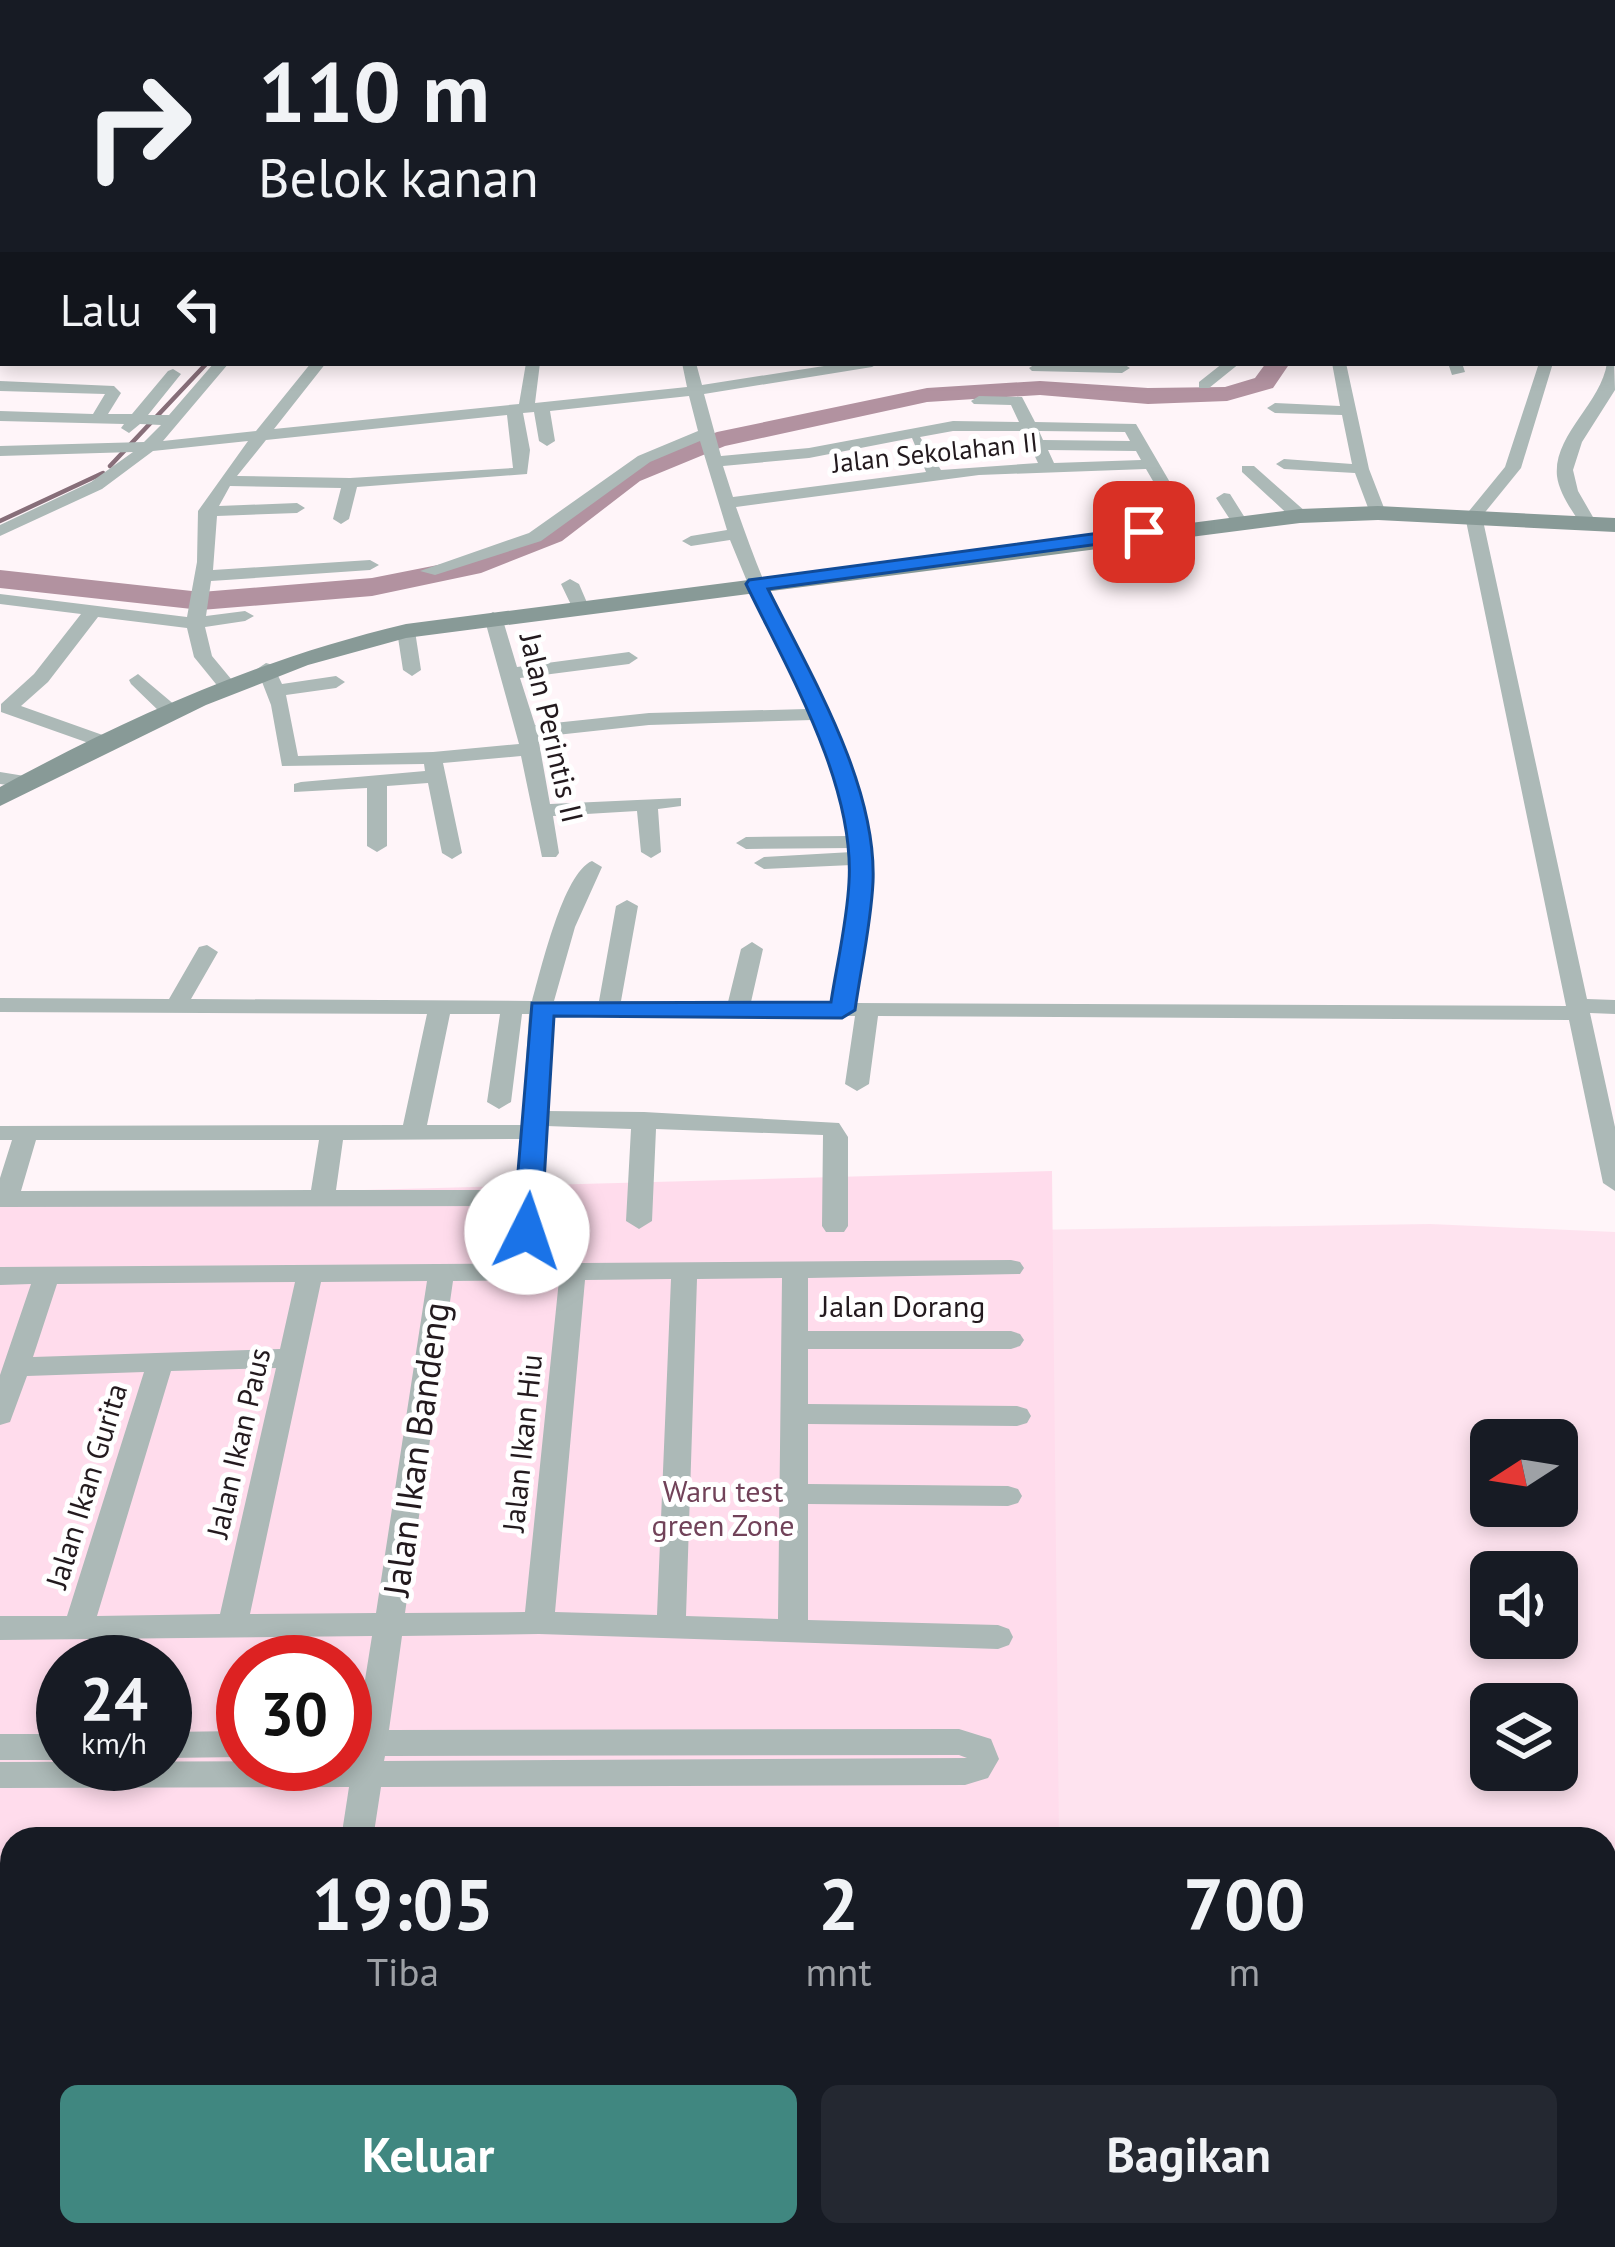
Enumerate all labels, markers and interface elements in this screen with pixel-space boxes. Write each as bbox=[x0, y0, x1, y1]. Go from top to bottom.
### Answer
text: 110 m bbox=[258, 36, 490, 145]
icon: right bbox=[60, 48, 216, 204]
text: Belok kanan bbox=[258, 142, 539, 212]
icon: left bbox=[166, 276, 232, 342]
text: Lalu bbox=[60, 280, 142, 338]
street label: Jalan Sekolahan II bbox=[829, 424, 1039, 480]
pin bbox=[1093, 481, 1195, 583]
icon: arrive bbox=[1111, 499, 1177, 565]
street label: Jalan Perintis II bbox=[511, 627, 593, 826]
position arrow bbox=[464, 1169, 590, 1295]
street label: Jalan Dorang bbox=[819, 1286, 985, 1325]
street label: Jalan Ikan Bandeng bbox=[371, 1299, 459, 1601]
street label: Jalan Ikan Paus bbox=[196, 1344, 278, 1543]
street label: Jalan Ikan Hiu bbox=[493, 1352, 550, 1536]
street label: Jalan Ikan Gurita bbox=[35, 1379, 135, 1594]
north arrow bbox=[1470, 1419, 1578, 1527]
map controls bbox=[1470, 1419, 1578, 1791]
park label: Waru test green Zone bbox=[652, 1471, 794, 1544]
button: sound bbox=[1470, 1551, 1578, 1659]
speed limit sign: 30 bbox=[216, 1635, 372, 1791]
text: 24 bbox=[80, 1659, 148, 1737]
button: layers bbox=[1470, 1683, 1578, 1791]
text: km/h bbox=[81, 1723, 147, 1762]
text: 19:05 bbox=[311, 1857, 494, 1950]
text: 2 bbox=[818, 1857, 859, 1950]
text: 700 bbox=[1183, 1857, 1306, 1950]
text: Tiba bbox=[366, 1946, 439, 1997]
text: mnt bbox=[805, 1946, 872, 1997]
text: m bbox=[1228, 1946, 1260, 1997]
button: Keluar bbox=[60, 2085, 797, 2223]
button: Bagikan bbox=[821, 2085, 1557, 2223]

